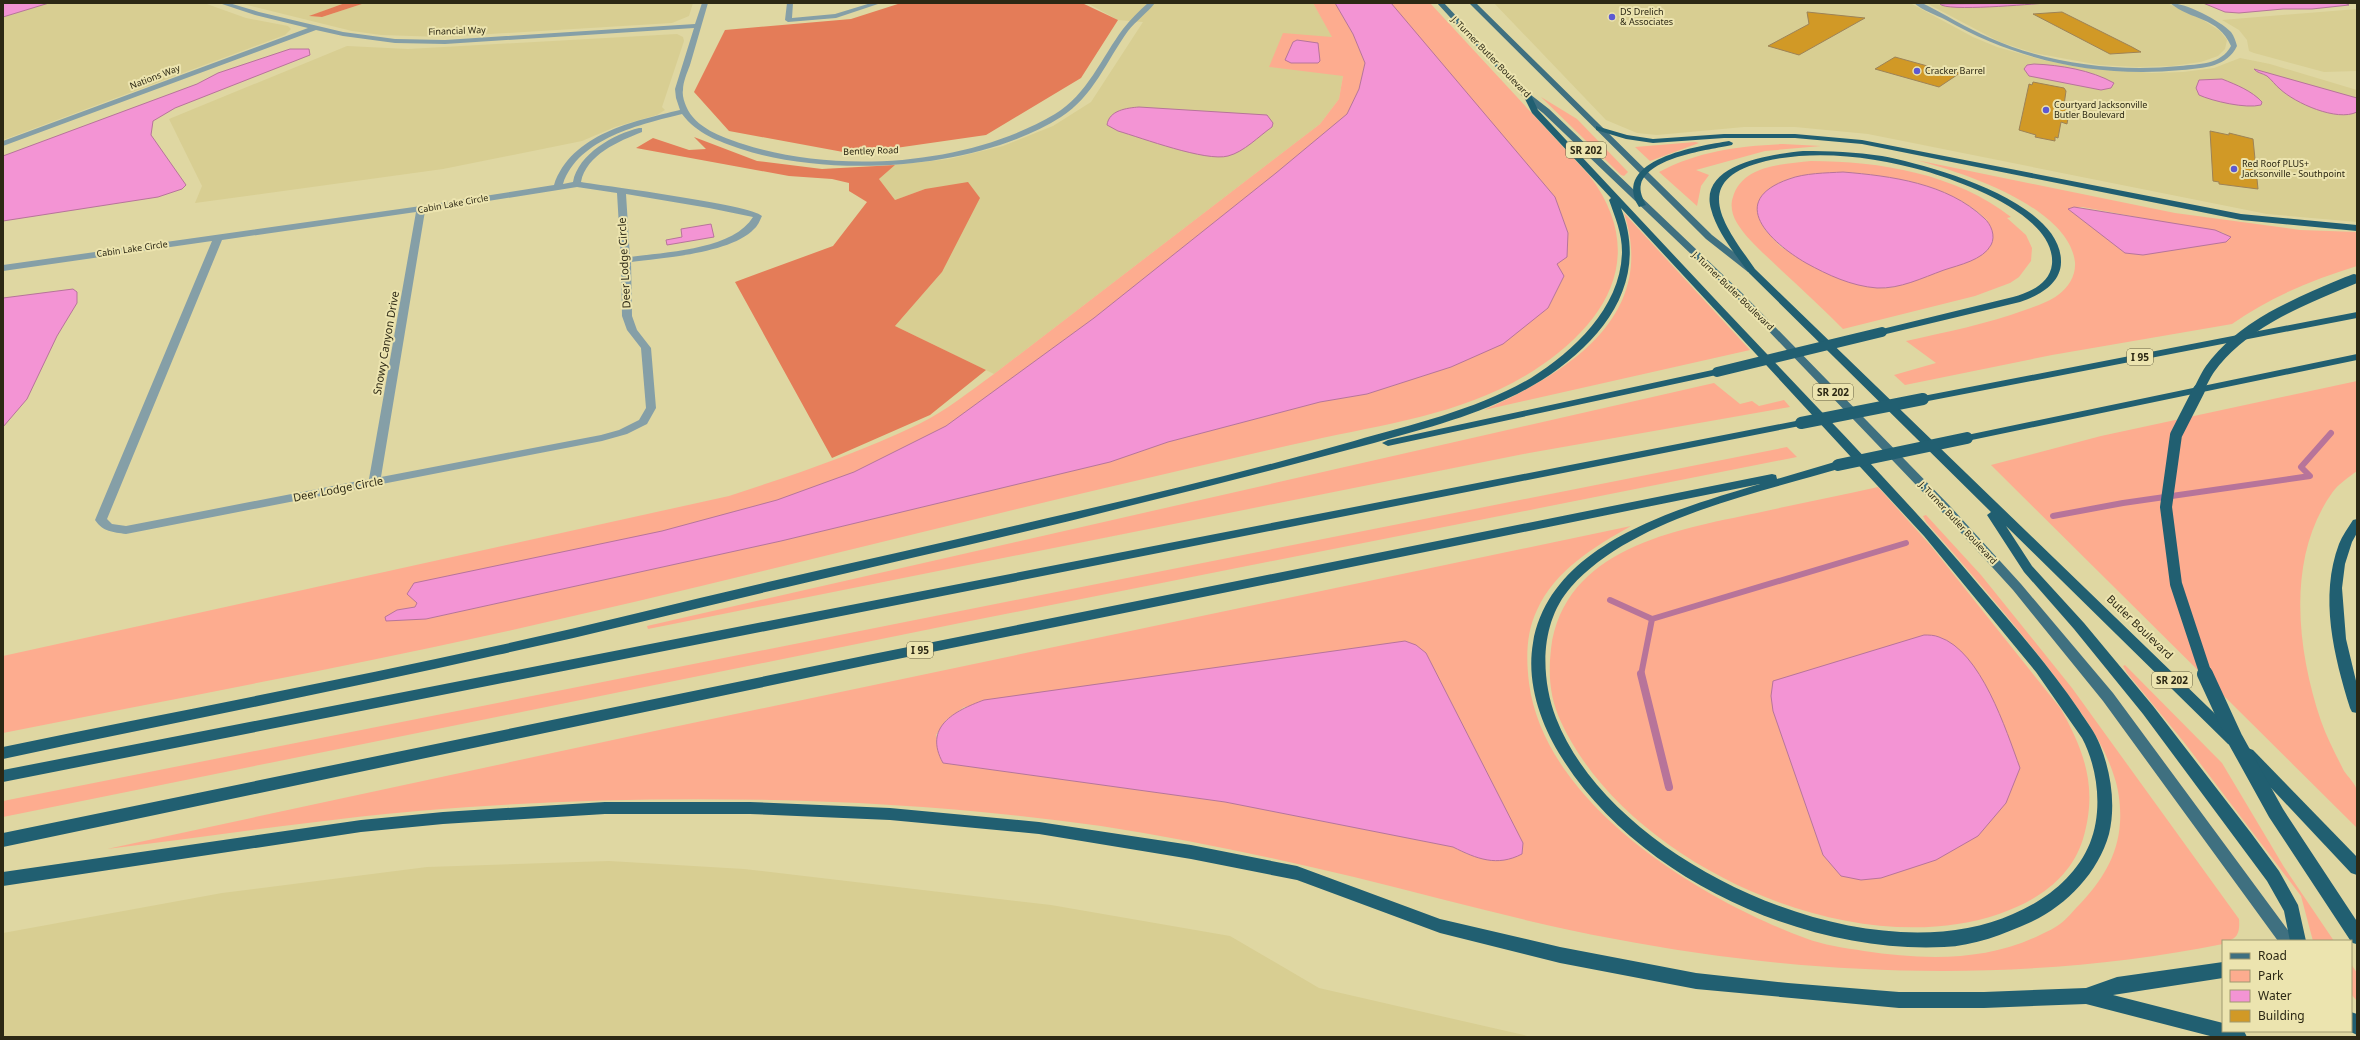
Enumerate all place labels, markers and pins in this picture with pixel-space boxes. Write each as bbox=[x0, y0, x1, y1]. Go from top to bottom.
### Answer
place label: DS Drelich & Associates bbox=[1620, 5, 1673, 28]
marker: DS Drelich & Associates bbox=[1607, 12, 1617, 22]
place label: Cracker Barrel bbox=[1925, 64, 1985, 77]
marker: Cracker Barrel bbox=[1912, 66, 1922, 76]
place label: Courtyard Jacksonville Butler Boulevard bbox=[2054, 98, 2147, 121]
marker: Courtyard Jacksonville Butler Boulevard bbox=[2041, 105, 2051, 115]
place label: Red Roof PLUS+ Jacksonville - Southpoint bbox=[2241, 157, 2346, 180]
marker: Red Roof PLUS+ Jacksonville - Southpoint bbox=[2229, 164, 2239, 174]

